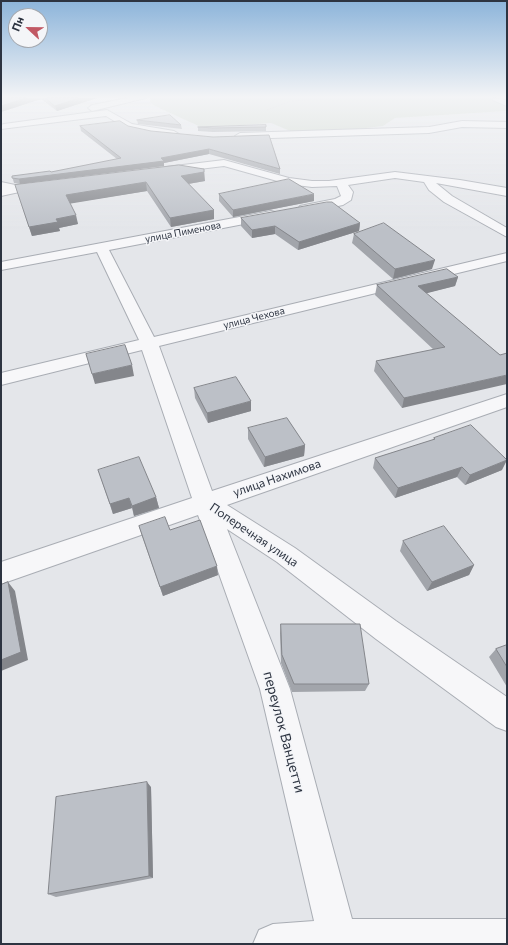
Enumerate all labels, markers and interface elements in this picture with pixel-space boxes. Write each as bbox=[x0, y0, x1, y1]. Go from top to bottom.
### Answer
north arrow bbox=[8, 8, 48, 48]
text: Пн bbox=[9, 15, 26, 33]
street label: улица Пименова bbox=[144, 219, 222, 245]
street label: улица Чехова bbox=[222, 305, 286, 331]
street label: улица Нахимова bbox=[231, 456, 323, 500]
street label: Поперечная улица bbox=[207, 500, 301, 570]
street label: переулок Ванцетти bbox=[260, 669, 308, 795]

